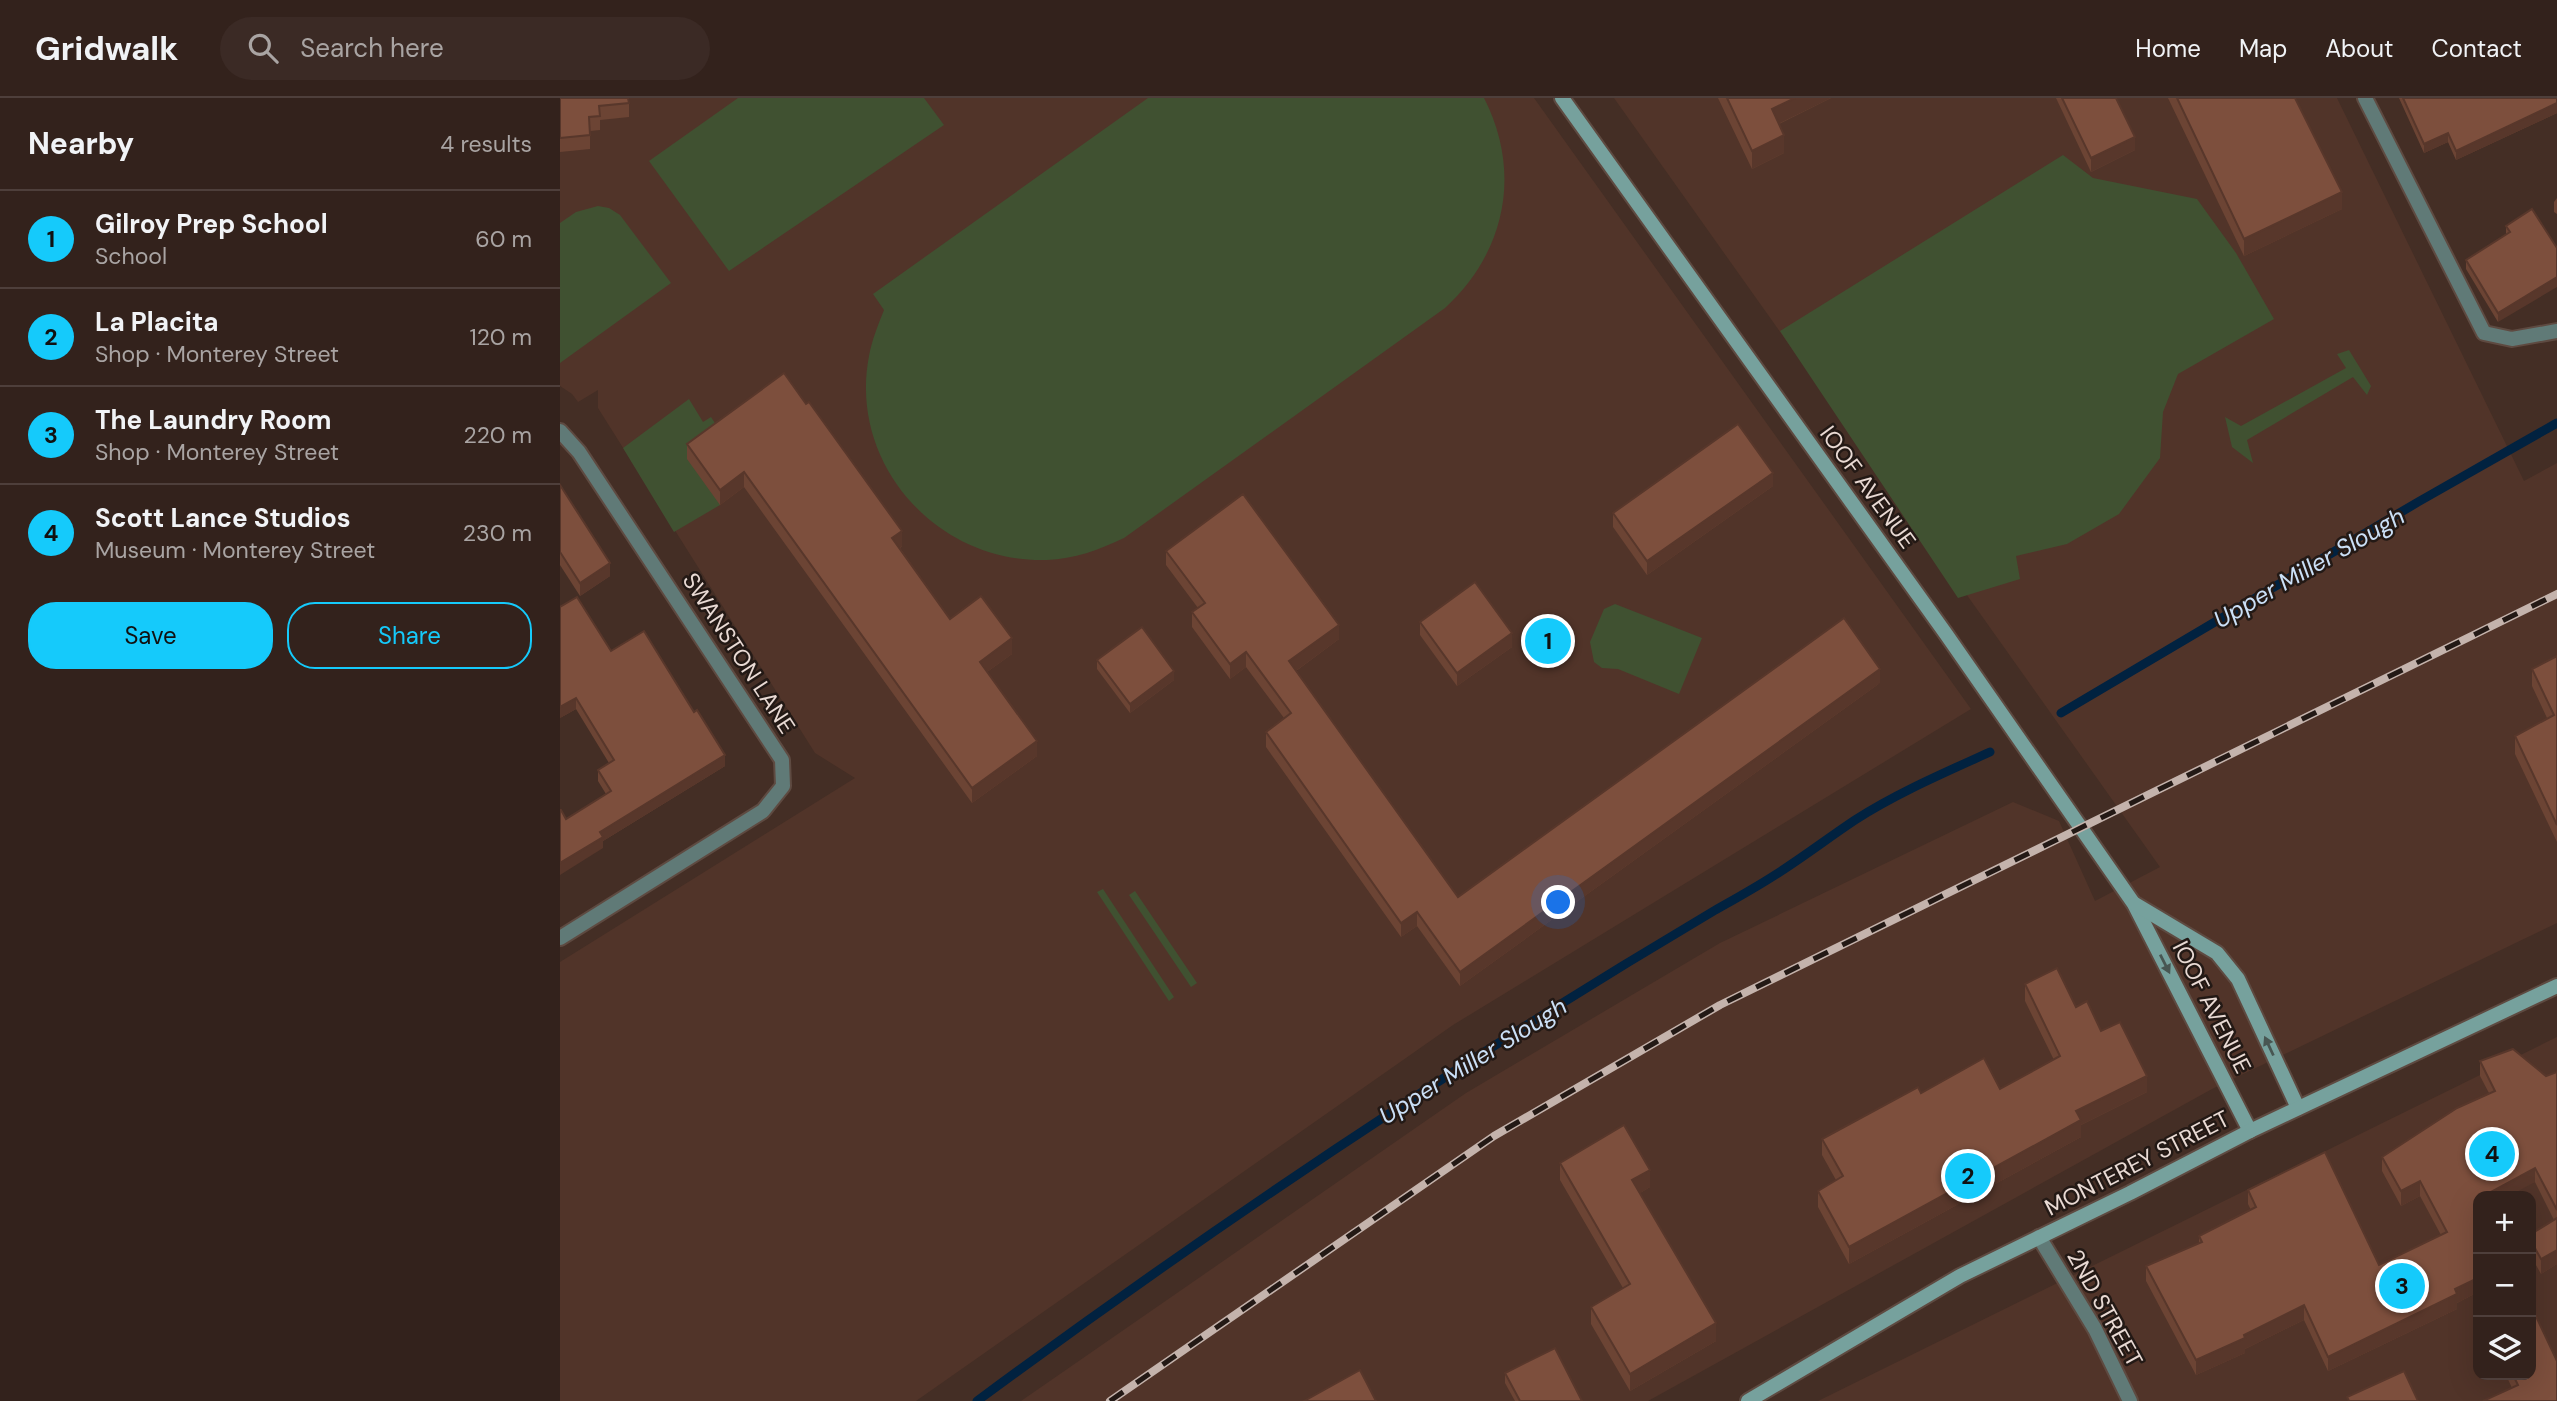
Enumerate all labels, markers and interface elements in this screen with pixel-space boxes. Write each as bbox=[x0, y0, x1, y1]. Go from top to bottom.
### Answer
search box bbox=[220, 17, 710, 80]
text: Gridwalk bbox=[35, 27, 178, 70]
icon: search bbox=[244, 29, 282, 67]
text: Search here bbox=[300, 31, 444, 65]
text: Home bbox=[2135, 33, 2201, 64]
text: Map bbox=[2239, 33, 2287, 64]
text: About bbox=[2325, 33, 2394, 64]
text: Contact bbox=[2432, 33, 2522, 64]
text: Nearby bbox=[28, 124, 134, 163]
text: 4 results bbox=[440, 129, 532, 159]
text: Gilroy Prep School bbox=[95, 207, 328, 241]
text: 1 bbox=[47, 224, 55, 254]
text: 60 m bbox=[475, 224, 532, 254]
text: School bbox=[95, 241, 167, 271]
text: La Placita bbox=[95, 305, 218, 339]
text: 2 bbox=[44, 322, 58, 352]
text: 120 m bbox=[469, 322, 532, 352]
text: Shop · Monterey Street bbox=[95, 339, 339, 369]
text: The Laundry Room bbox=[95, 403, 331, 437]
text: 3 bbox=[44, 420, 58, 450]
text: 220 m bbox=[463, 420, 532, 450]
street label: IOOF AVENUE bbox=[1813, 420, 1923, 554]
text: Shop · Monterey Street bbox=[95, 437, 339, 467]
water label: Upper Miller Slough bbox=[2208, 500, 2410, 635]
text: Scott Lance Studios bbox=[95, 501, 351, 535]
text: 4 bbox=[44, 518, 58, 548]
text: 230 m bbox=[463, 518, 532, 548]
text: Museum · Monterey Street bbox=[95, 535, 375, 565]
street label: SWANSTON LANE bbox=[676, 567, 802, 739]
button: Save bbox=[28, 602, 273, 669]
button: Share bbox=[287, 602, 532, 669]
pin: 1 bbox=[1525, 615, 1571, 667]
your location bbox=[1541, 885, 1575, 919]
street label: IOOF AVENUE bbox=[2166, 936, 2258, 1078]
one-way arrow bbox=[2159, 955, 2171, 974]
water label: Upper Miller Slough bbox=[1373, 990, 1572, 1131]
one-way arrow bbox=[2264, 1036, 2275, 1056]
street label: MONTEREY STREET bbox=[2040, 1103, 2235, 1223]
pin: 4 bbox=[2469, 1128, 2515, 1180]
pin: 2 bbox=[1945, 1150, 1991, 1202]
map controls bbox=[2473, 1191, 2536, 1380]
button: + bbox=[2473, 1191, 2536, 1254]
street label: 2ND STREET bbox=[2060, 1244, 2150, 1372]
button: − bbox=[2473, 1254, 2536, 1317]
pin: 3 bbox=[2379, 1260, 2425, 1312]
button: layers bbox=[2473, 1317, 2536, 1380]

